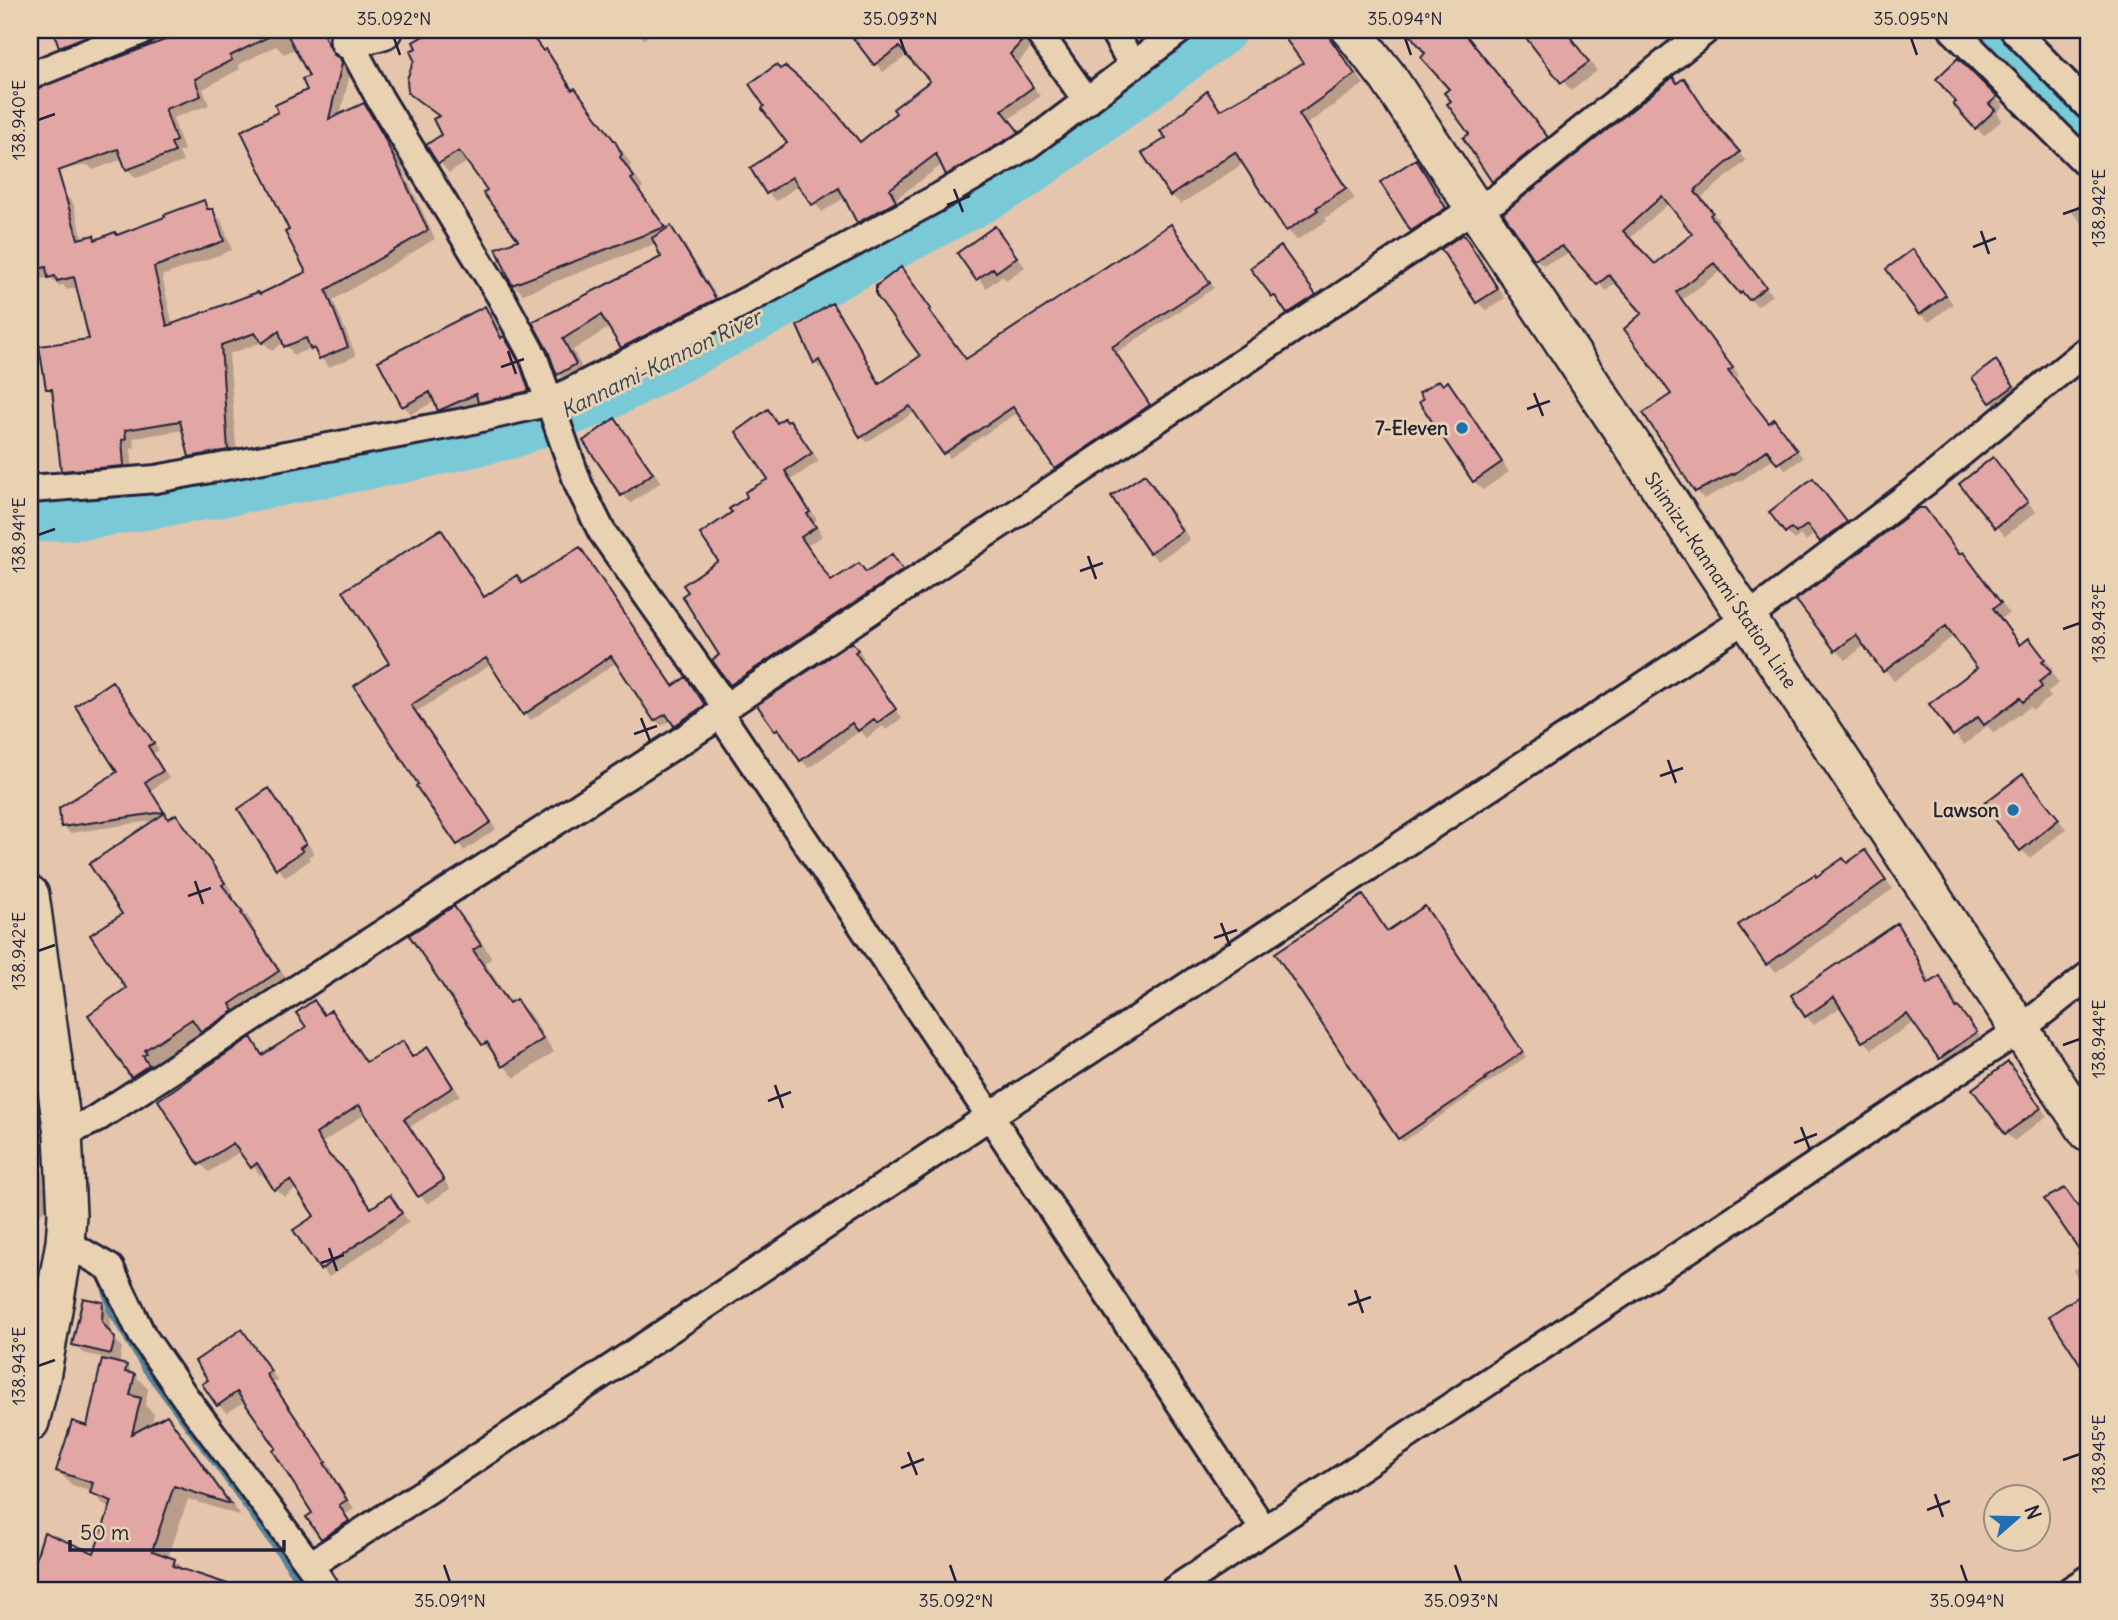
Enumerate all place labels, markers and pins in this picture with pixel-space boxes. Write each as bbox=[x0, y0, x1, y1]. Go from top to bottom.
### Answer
place label: 7-Eleven bbox=[1375, 416, 1448, 440]
marker: 7-Eleven bbox=[1454, 420, 1470, 436]
place label: Lawson bbox=[1933, 798, 1999, 822]
marker: Lawson bbox=[2005, 802, 2021, 818]

